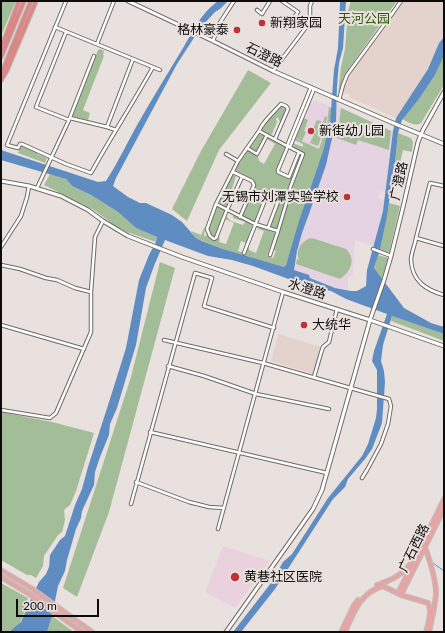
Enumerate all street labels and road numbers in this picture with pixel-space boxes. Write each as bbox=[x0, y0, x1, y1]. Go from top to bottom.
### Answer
street label: 石澄路 bbox=[243, 39, 285, 71]
street label: 广澄路 bbox=[387, 160, 411, 202]
street label: 水澄路 bbox=[286, 276, 328, 302]
street label: 广石西路 bbox=[396, 521, 432, 575]

